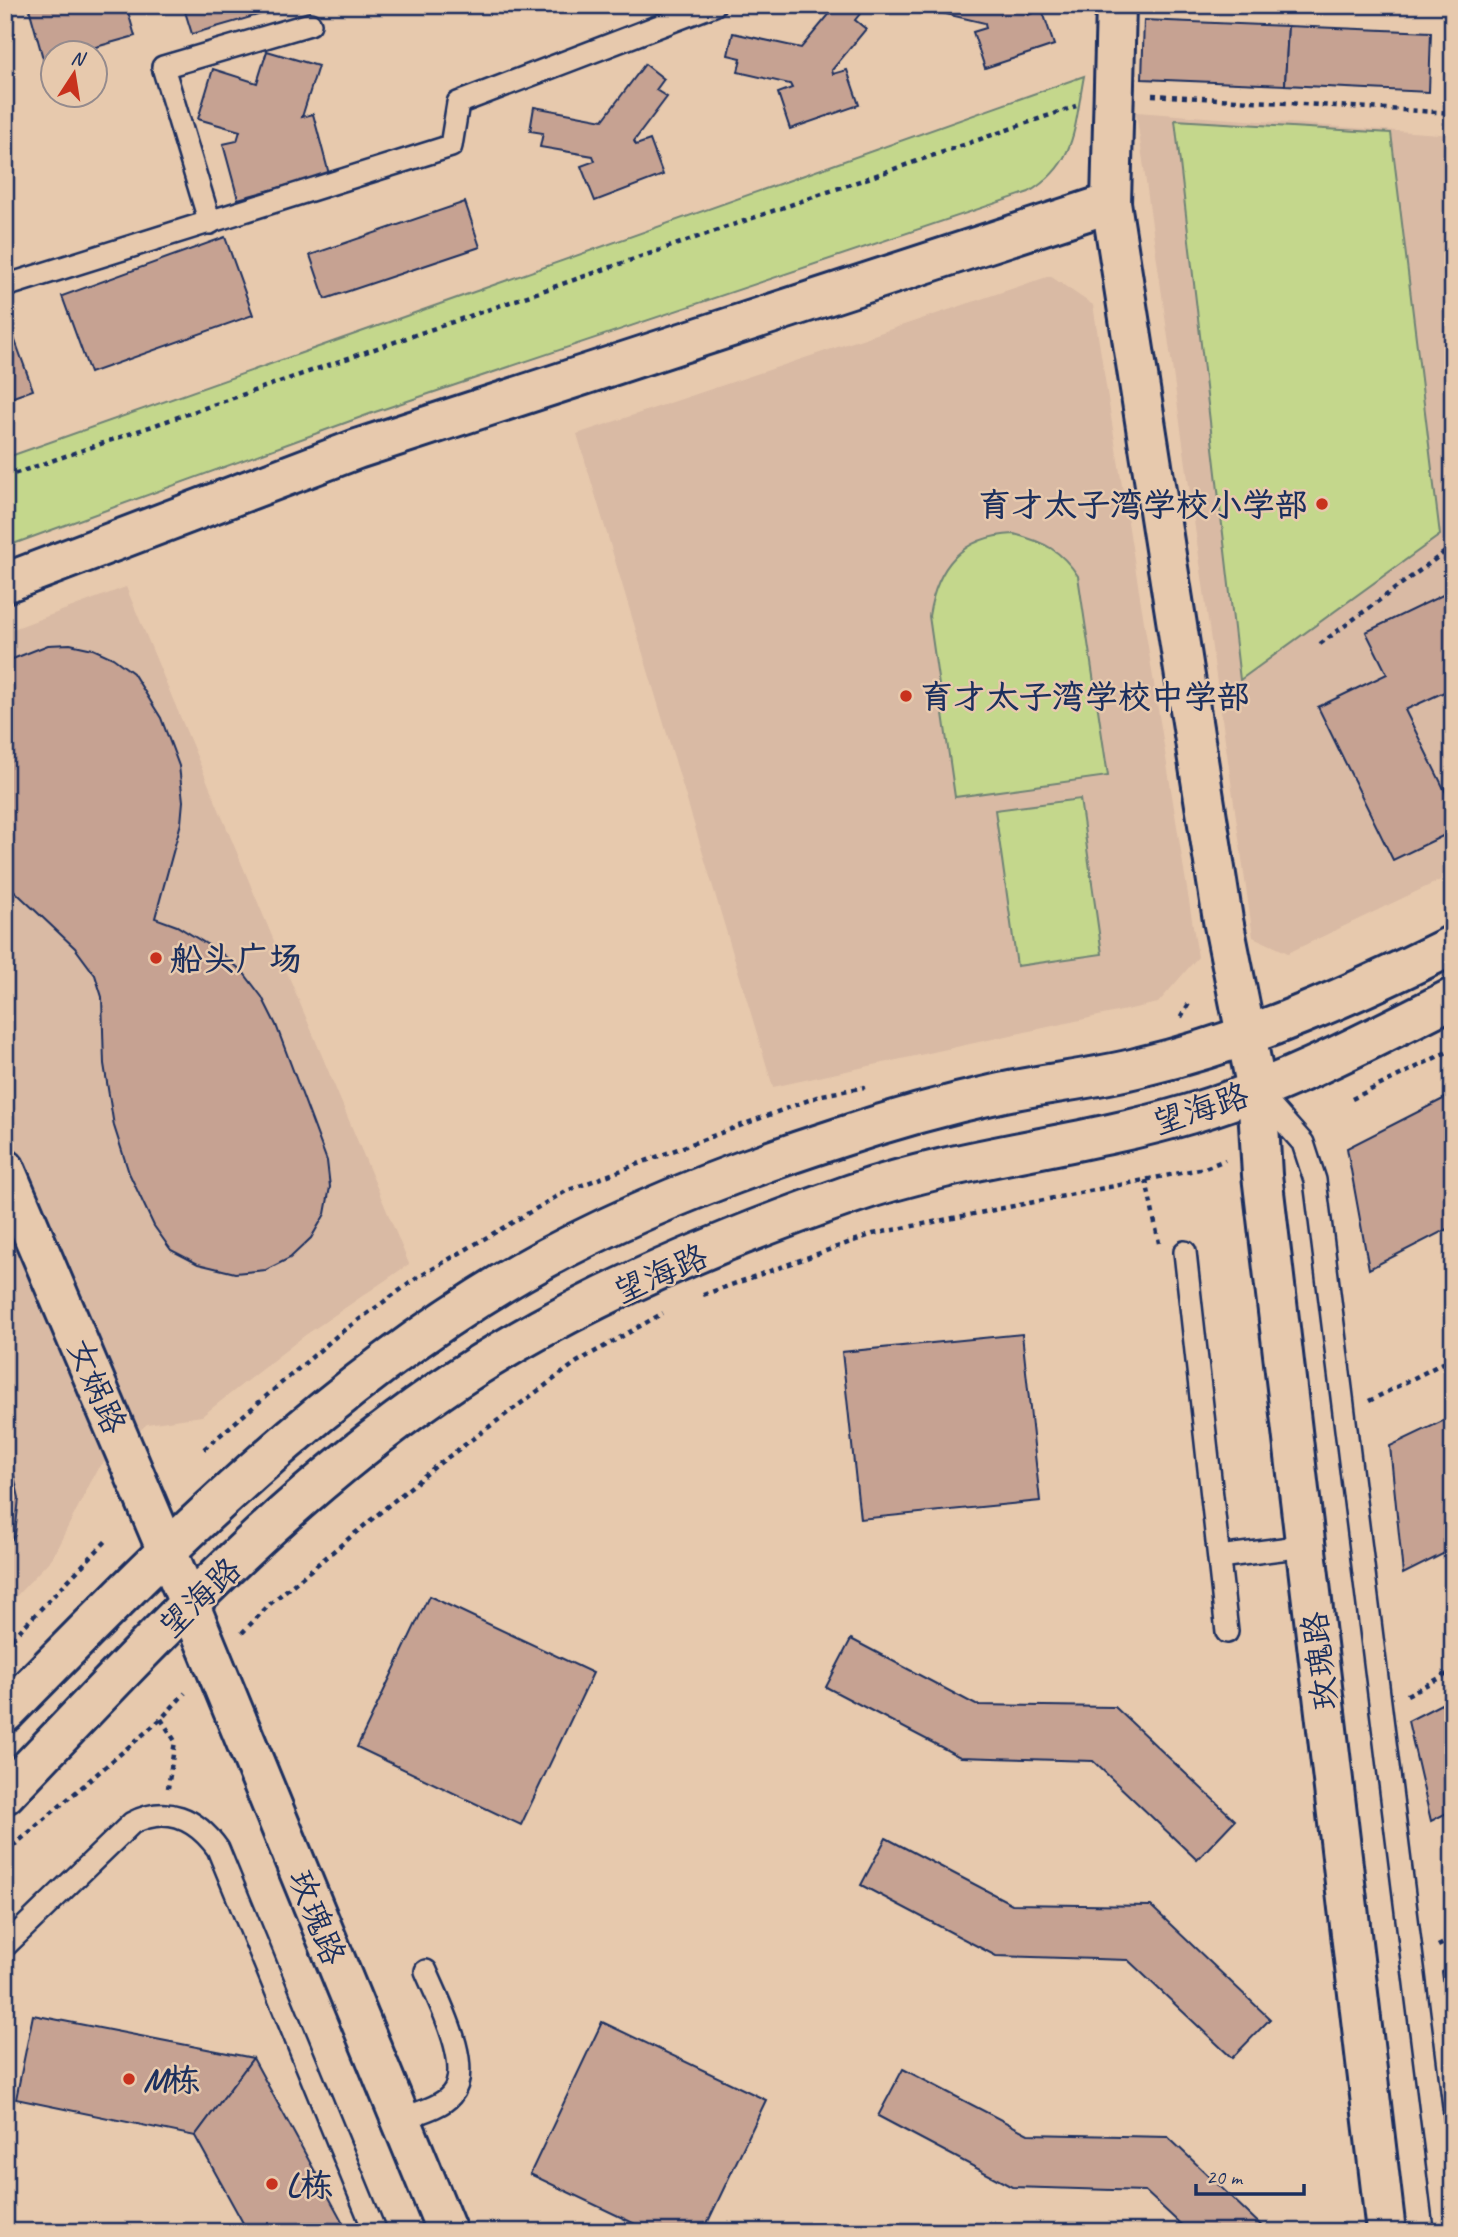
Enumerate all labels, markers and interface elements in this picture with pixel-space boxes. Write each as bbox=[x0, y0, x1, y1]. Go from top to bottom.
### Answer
north arrow bbox=[38, 38, 108, 108]
text: N bbox=[69, 45, 89, 72]
place label: 育才太子湾学校小学部 bbox=[978, 484, 1308, 526]
marker: 育才太子湾学校小学部 bbox=[1314, 496, 1330, 512]
place label: 育才太子湾学校中学部 bbox=[920, 676, 1250, 718]
marker: 育才太子湾学校中学部 bbox=[898, 688, 914, 704]
place label: 船头广场 bbox=[170, 938, 302, 980]
marker: 船头广场 bbox=[148, 950, 164, 966]
street label: 望海路 bbox=[1147, 1074, 1254, 1144]
street label: 望海路 bbox=[607, 1235, 714, 1313]
street label: 女娲路 bbox=[58, 1333, 136, 1440]
street label: 望海路 bbox=[149, 1548, 250, 1647]
street label: 玫瑰路 bbox=[1293, 1609, 1347, 1713]
street label: 玫瑰路 bbox=[279, 1864, 355, 1971]
place label: M栋 bbox=[143, 2059, 200, 2101]
marker: M栋 bbox=[121, 2071, 137, 2087]
scale bar bbox=[1196, 2153, 1304, 2197]
place label: L栋 bbox=[286, 2164, 333, 2206]
text: 20 m bbox=[1206, 2164, 1244, 2190]
marker: L栋 bbox=[264, 2176, 280, 2192]

